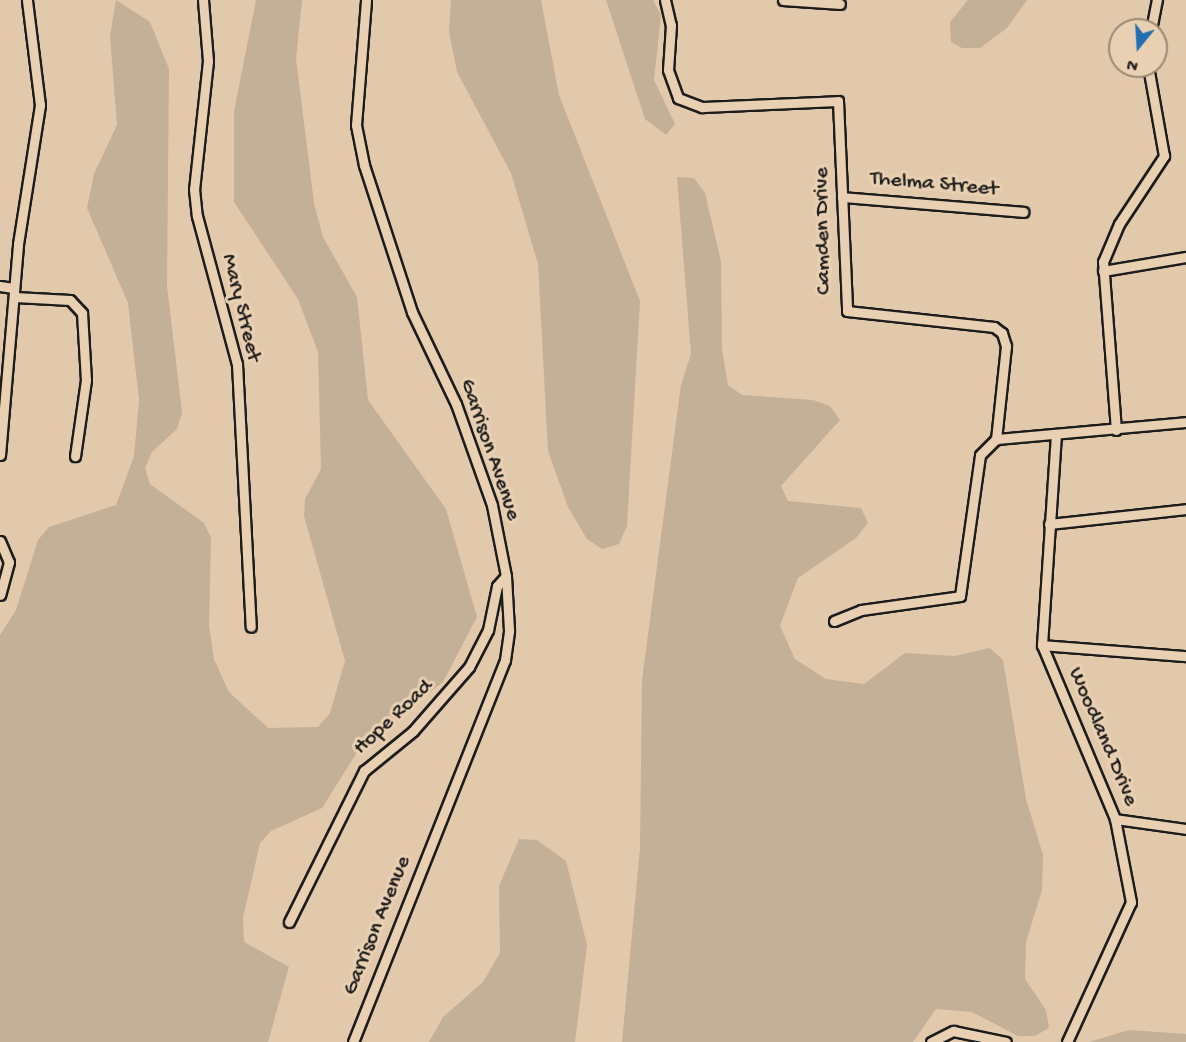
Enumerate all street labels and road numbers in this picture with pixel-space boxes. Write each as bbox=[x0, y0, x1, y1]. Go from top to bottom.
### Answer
street label: Thelma Street bbox=[869, 166, 999, 204]
street label: Camden Drive bbox=[810, 167, 838, 295]
street label: Mary Street bbox=[214, 251, 266, 365]
street label: Garrison Avenue bbox=[452, 376, 526, 524]
street label: Woodland Drive bbox=[1061, 664, 1143, 810]
street label: Hope Road bbox=[349, 674, 439, 762]
street label: Garrison Avenue bbox=[338, 853, 418, 999]

